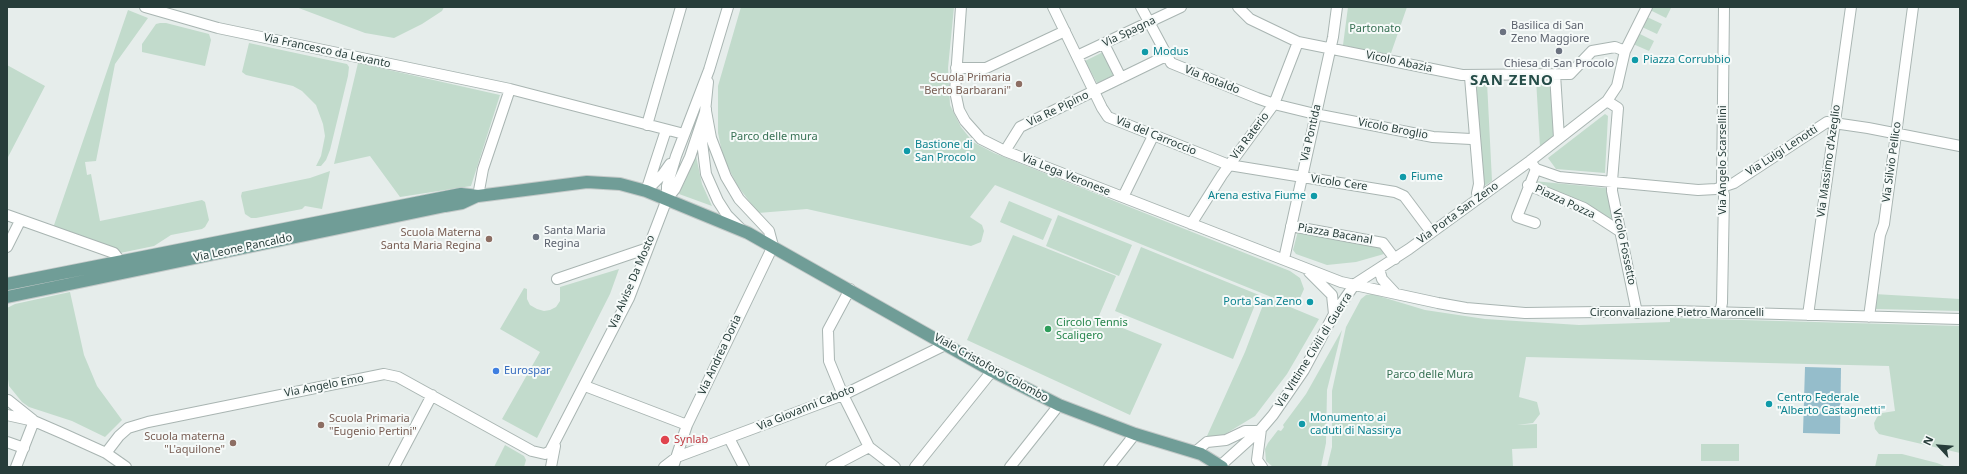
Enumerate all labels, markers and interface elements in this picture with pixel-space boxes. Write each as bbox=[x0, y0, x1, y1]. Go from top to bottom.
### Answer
street label: Via Spagna bbox=[1100, 14, 1158, 50]
place label: Basilica di San Zeno Maggiore bbox=[1511, 19, 1590, 45]
park label: Partonato bbox=[1349, 22, 1401, 36]
marker: Basilica di San Zeno Maggiore bbox=[1498, 27, 1508, 37]
street label: Via Francesco da Levanto bbox=[262, 31, 392, 71]
place label: Modus bbox=[1153, 45, 1188, 59]
marker: Chiesa di San Procolo bbox=[1554, 46, 1564, 56]
marker: Modus bbox=[1140, 47, 1150, 57]
street label: Vicolo Abazia bbox=[1364, 48, 1434, 76]
place label: Piazza Corrubbio bbox=[1643, 53, 1731, 67]
marker: Piazza Corrubbio bbox=[1630, 55, 1640, 65]
place label: Chiesa di San Procolo bbox=[1504, 57, 1614, 71]
street label: Via Rotaldo bbox=[1182, 63, 1242, 97]
place label: Scuola Primaria "Berto Barbarani" bbox=[920, 71, 1011, 97]
district label: SAN ZENO bbox=[1470, 72, 1554, 90]
marker: Scuola Primaria "Berto Barbarani" bbox=[1014, 79, 1024, 89]
street label: Via Re Pipino bbox=[1025, 88, 1091, 130]
street label: Via Pontida bbox=[1298, 103, 1324, 163]
street label: Via Massimo d'Azeglio bbox=[1815, 104, 1843, 218]
street label: Via Angelo Scarsellini bbox=[1716, 105, 1730, 215]
street label: Via Raterio bbox=[1228, 110, 1272, 162]
street label: Via del Carroccio bbox=[1114, 114, 1198, 158]
street label: Vicolo Broglio bbox=[1357, 116, 1429, 142]
street label: Via Silvio Pellico bbox=[1880, 121, 1904, 203]
street label: Via Luigi Lenotti bbox=[1744, 123, 1820, 179]
park label: Parco delle mura bbox=[730, 130, 818, 144]
place label: Bastione di San Procolo bbox=[915, 138, 976, 164]
marker: Bastione di San Procolo bbox=[902, 146, 912, 156]
street label: Via Lega Veronese bbox=[1020, 151, 1112, 199]
place label: Fiume bbox=[1411, 170, 1443, 184]
street label: Vicolo Cere bbox=[1310, 172, 1368, 194]
marker: Fiume bbox=[1398, 172, 1408, 182]
street label: Via Porta San Zeno bbox=[1415, 179, 1501, 247]
street label: Piazza Pozza bbox=[1533, 182, 1597, 222]
place label: Arena estiva Fiume bbox=[1208, 189, 1306, 203]
marker: Arena estiva Fiume bbox=[1309, 191, 1319, 201]
street label: Vicolo Fossetto bbox=[1609, 208, 1639, 286]
street label: Piazza Bacanal bbox=[1297, 221, 1373, 247]
place label: Santa Maria Regina bbox=[544, 224, 606, 250]
place label: Scuola Materna Santa Maria Regina bbox=[381, 226, 481, 252]
street label: Via Leone Pancaldo bbox=[193, 231, 293, 265]
marker: Santa Maria Regina bbox=[531, 232, 541, 242]
street label: Via Alvise Da Mosto bbox=[606, 233, 658, 331]
marker: Scuola Materna Santa Maria Regina bbox=[484, 234, 494, 244]
street label: Via Vittime Civili di Guerra bbox=[1273, 290, 1355, 410]
place label: Porta San Zeno bbox=[1223, 295, 1302, 309]
marker: Porta San Zeno bbox=[1305, 297, 1315, 307]
street label: Circonvallazione Pietro Maroncelli bbox=[1590, 306, 1764, 320]
street label: Via Andrea Doria bbox=[696, 313, 744, 397]
place label: Circolo Tennis Scaligero bbox=[1056, 316, 1128, 342]
marker: Circolo Tennis Scaligero bbox=[1043, 324, 1053, 334]
street label: Viale Cristoforo Colombo bbox=[931, 331, 1051, 405]
place label: Eurospar bbox=[504, 364, 551, 378]
marker: Eurospar bbox=[491, 366, 501, 376]
park label: Parco delle Mura bbox=[1387, 368, 1473, 382]
street label: Via Angelo Emo bbox=[283, 372, 365, 400]
street label: Via Giovanni Caboto bbox=[755, 382, 857, 434]
place label: Centro Federale "Alberto Castagnetti" bbox=[1777, 391, 1885, 417]
marker: Centro Federale "Alberto Castagnetti" bbox=[1764, 399, 1774, 409]
place label: Monumento ai caduti di Nassirya bbox=[1310, 411, 1401, 437]
place label: Scuola Primaria "Eugenio Pertini" bbox=[329, 412, 417, 438]
marker: Monumento ai caduti di Nassirya bbox=[1297, 419, 1307, 429]
marker: Scuola Primaria "Eugenio Pertini" bbox=[316, 420, 326, 430]
north arrow bbox=[1919, 426, 1959, 466]
place label: Scuola materna "L'aquilone" bbox=[144, 430, 225, 456]
place label: Synlab bbox=[674, 433, 708, 447]
text: N bbox=[1919, 433, 1936, 448]
marker: Synlab bbox=[659, 434, 671, 446]
marker: Scuola materna "L'aquilone" bbox=[228, 438, 238, 448]

